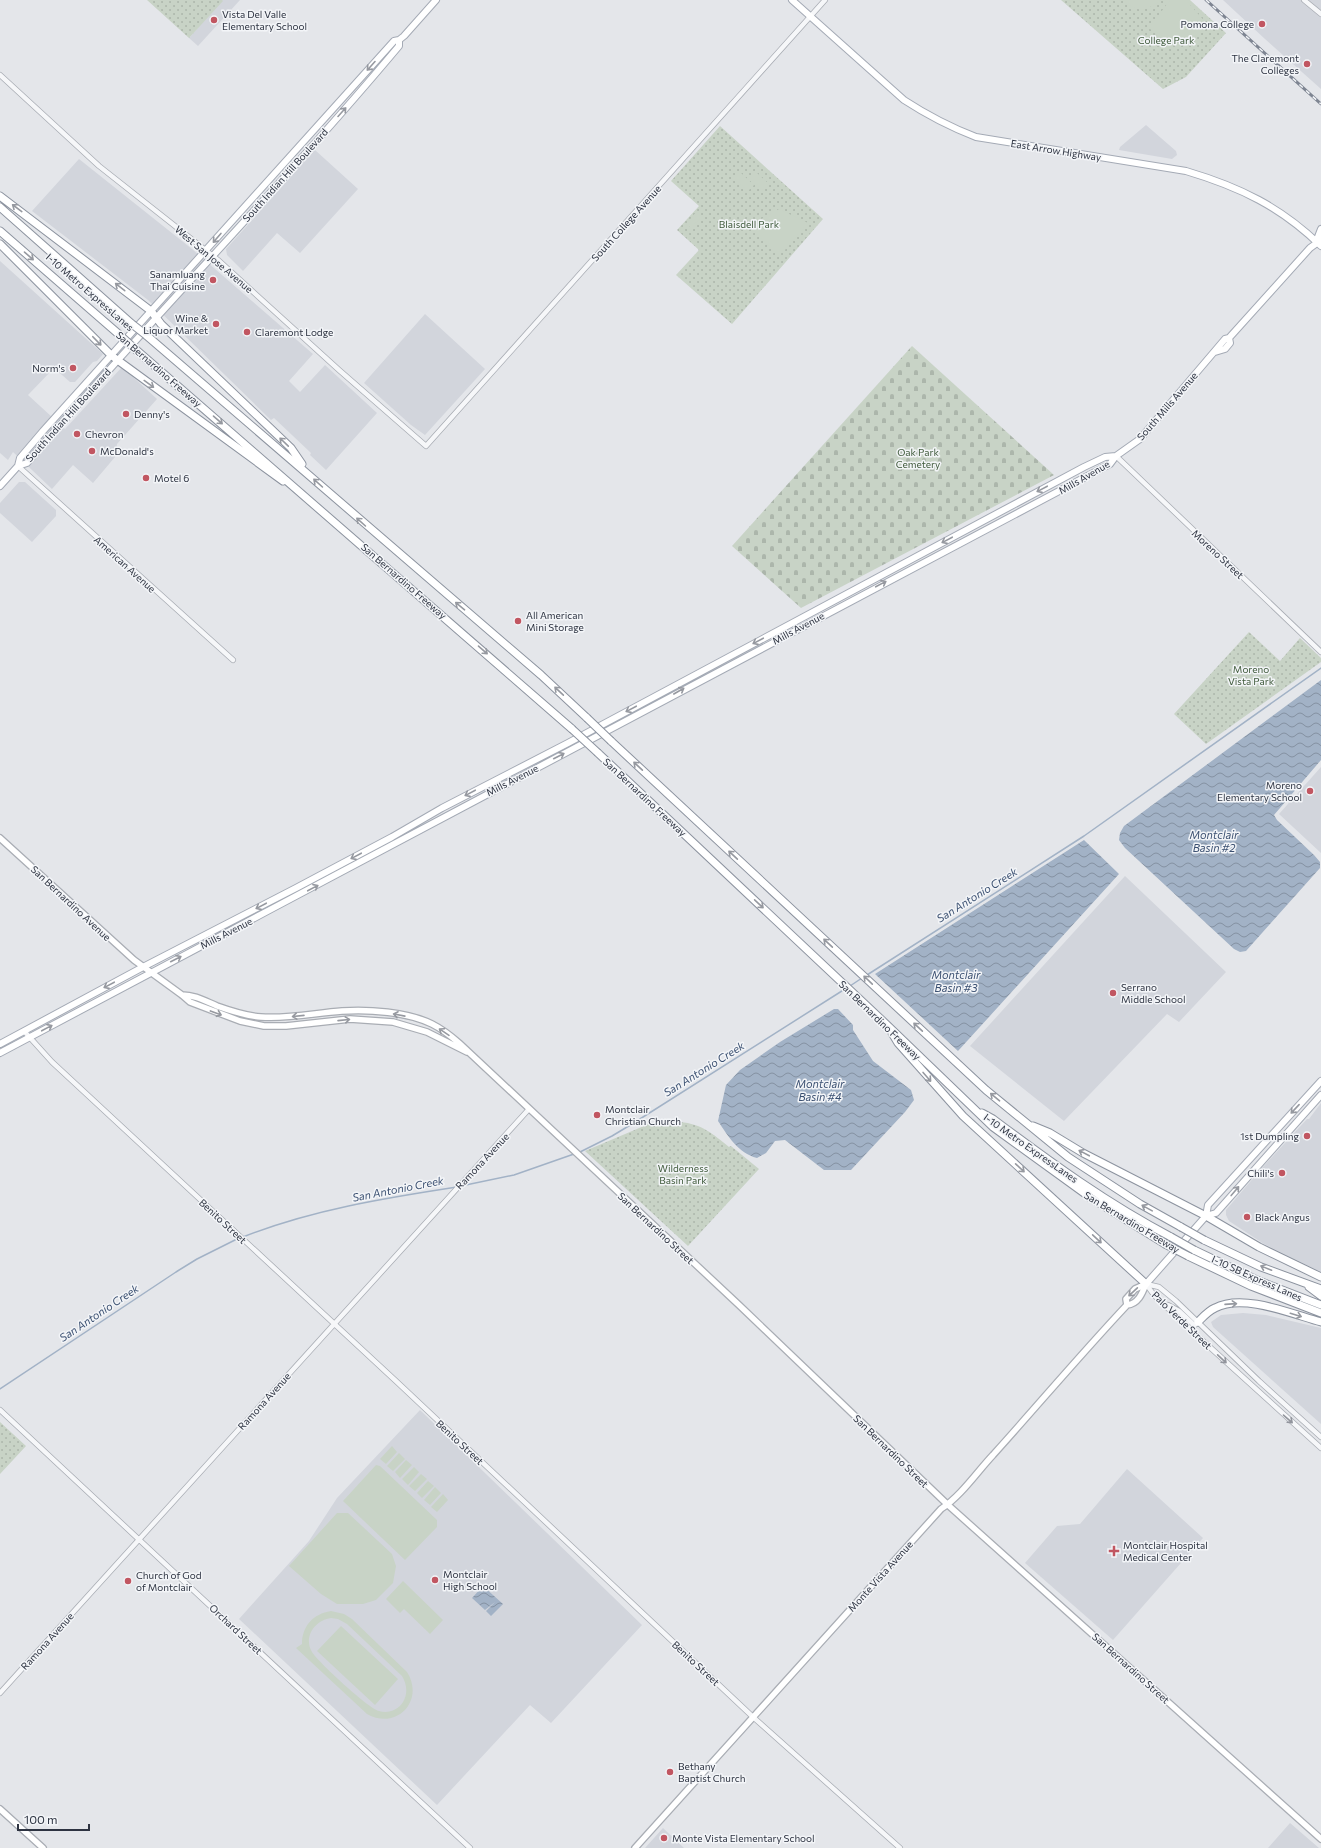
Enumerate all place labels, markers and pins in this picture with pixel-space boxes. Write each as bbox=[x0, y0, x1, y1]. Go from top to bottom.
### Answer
place label: Vista Del Valle Elementary School bbox=[222, 8, 307, 32]
marker: Vista Del Valle Elementary School bbox=[209, 15, 219, 25]
place label: Pomona College bbox=[1181, 18, 1254, 30]
marker: Pomona College bbox=[1257, 19, 1267, 29]
place label: The Claremont Colleges bbox=[1231, 52, 1299, 76]
marker: The Claremont Colleges bbox=[1302, 59, 1312, 69]
place label: Sanamluang Thai Cuisine bbox=[150, 268, 206, 292]
marker: Sanamluang Thai Cuisine bbox=[208, 275, 218, 285]
place label: Wine & Liquor Market bbox=[143, 312, 209, 336]
marker: Wine & Liquor Market bbox=[211, 319, 221, 329]
place label: Claremont Lodge bbox=[255, 326, 333, 338]
marker: Claremont Lodge bbox=[242, 327, 252, 337]
place label: Norm's bbox=[32, 362, 65, 374]
marker: Norm's bbox=[68, 363, 78, 373]
place label: Denny's bbox=[134, 408, 170, 420]
marker: Denny's bbox=[121, 409, 131, 419]
place label: Chevron bbox=[85, 428, 123, 440]
marker: Chevron bbox=[72, 429, 82, 439]
place label: McDonald's bbox=[100, 445, 154, 457]
marker: McDonald's bbox=[87, 446, 97, 456]
place label: Motel 6 bbox=[154, 472, 189, 484]
marker: Motel 6 bbox=[141, 473, 151, 483]
place label: All American Mini Storage bbox=[526, 609, 584, 633]
marker: All American Mini Storage bbox=[513, 616, 523, 626]
place label: Moreno Elementary School bbox=[1217, 779, 1302, 803]
marker: Moreno Elementary School bbox=[1305, 786, 1315, 796]
place label: Serrano Middle School bbox=[1121, 981, 1185, 1005]
marker: Serrano Middle School bbox=[1108, 988, 1118, 998]
place label: Montclair Christian Church bbox=[605, 1103, 681, 1127]
marker: Montclair Christian Church bbox=[592, 1110, 602, 1120]
place label: 1st Dumpling bbox=[1240, 1130, 1300, 1142]
marker: 1st Dumpling bbox=[1302, 1131, 1312, 1141]
place label: Chili's bbox=[1247, 1167, 1274, 1179]
marker: Chili's bbox=[1277, 1168, 1287, 1178]
place label: Black Angus bbox=[1255, 1211, 1310, 1223]
marker: Black Angus bbox=[1242, 1212, 1252, 1222]
place label: Montclair Hospital Medical Center bbox=[1123, 1539, 1208, 1563]
marker: Montclair Hospital Medical Center bbox=[1108, 1545, 1120, 1557]
place label: Montclair High School bbox=[443, 1568, 497, 1592]
place label: Church of God of Montclair bbox=[136, 1569, 202, 1593]
marker: Montclair High School bbox=[430, 1575, 440, 1585]
marker: Church of God of Montclair bbox=[123, 1576, 133, 1586]
place label: Bethany Baptist Church bbox=[678, 1760, 745, 1784]
marker: Bethany Baptist Church bbox=[665, 1767, 675, 1777]
place label: Monte Vista Elementary School bbox=[672, 1832, 815, 1844]
marker: Monte Vista Elementary School bbox=[659, 1833, 669, 1843]

